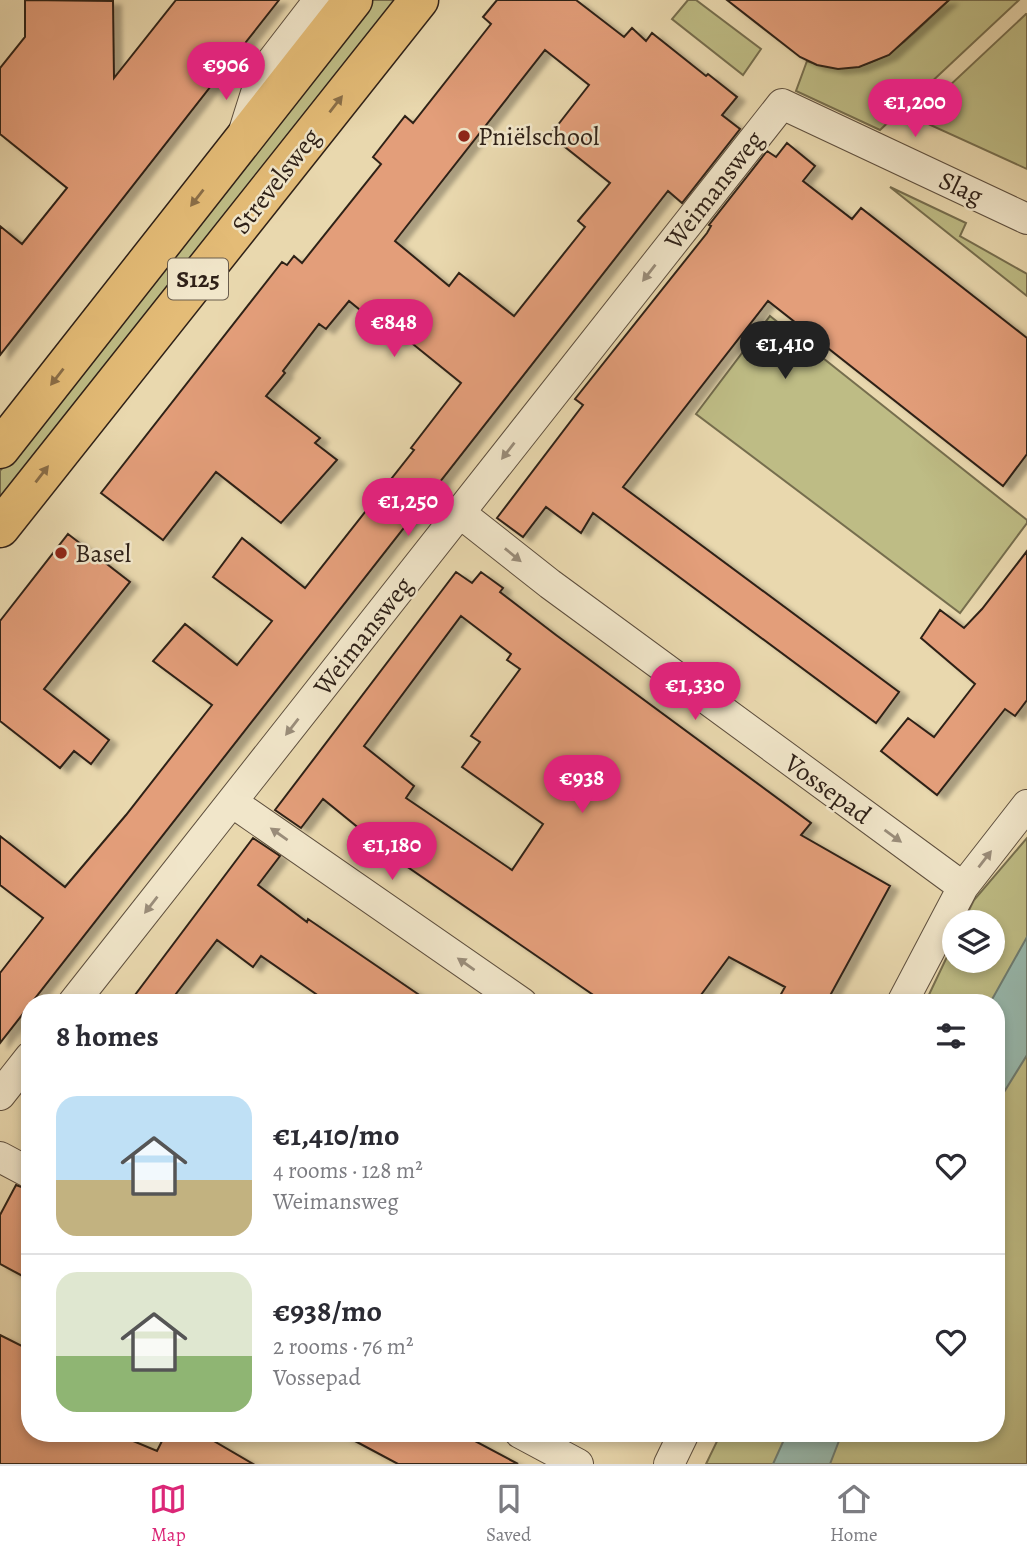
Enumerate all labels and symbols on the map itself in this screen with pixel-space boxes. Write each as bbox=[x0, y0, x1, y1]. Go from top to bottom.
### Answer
pin: €906 bbox=[185, 42, 267, 102]
pin: €1,200 bbox=[858, 80, 972, 139]
one-way arrow bbox=[329, 96, 344, 114]
place label: Pniëlschool bbox=[478, 119, 599, 154]
street label: Strevelsweg bbox=[224, 121, 328, 241]
street label: Weimansweg bbox=[656, 123, 772, 258]
marker: Pniëlschool bbox=[456, 128, 472, 144]
street label: Slag bbox=[933, 163, 989, 213]
one-way arrow bbox=[190, 189, 205, 207]
road number: S125 bbox=[168, 258, 228, 300]
one-way arrow bbox=[641, 263, 656, 281]
pin: €848 bbox=[353, 300, 435, 359]
pin: €1,410 bbox=[728, 322, 842, 381]
one-way arrow bbox=[50, 368, 64, 386]
one-way arrow bbox=[501, 442, 516, 460]
one-way arrow bbox=[35, 466, 50, 484]
pin: €1,250 bbox=[351, 478, 465, 538]
place label: Basel bbox=[75, 536, 131, 571]
marker: Basel bbox=[53, 545, 69, 561]
one-way arrow bbox=[505, 547, 522, 562]
street label: Weimansweg bbox=[305, 569, 421, 704]
pin: €1,330 bbox=[638, 662, 752, 722]
one-way arrow bbox=[284, 717, 299, 735]
street label: Vossepad bbox=[777, 745, 878, 832]
pin: €938 bbox=[541, 756, 623, 815]
pin: €1,180 bbox=[335, 822, 449, 882]
one-way arrow bbox=[270, 827, 288, 841]
one-way arrow bbox=[884, 829, 902, 843]
one-way arrow bbox=[977, 851, 992, 868]
one-way arrow bbox=[143, 896, 158, 914]
one-way arrow bbox=[457, 957, 475, 971]

